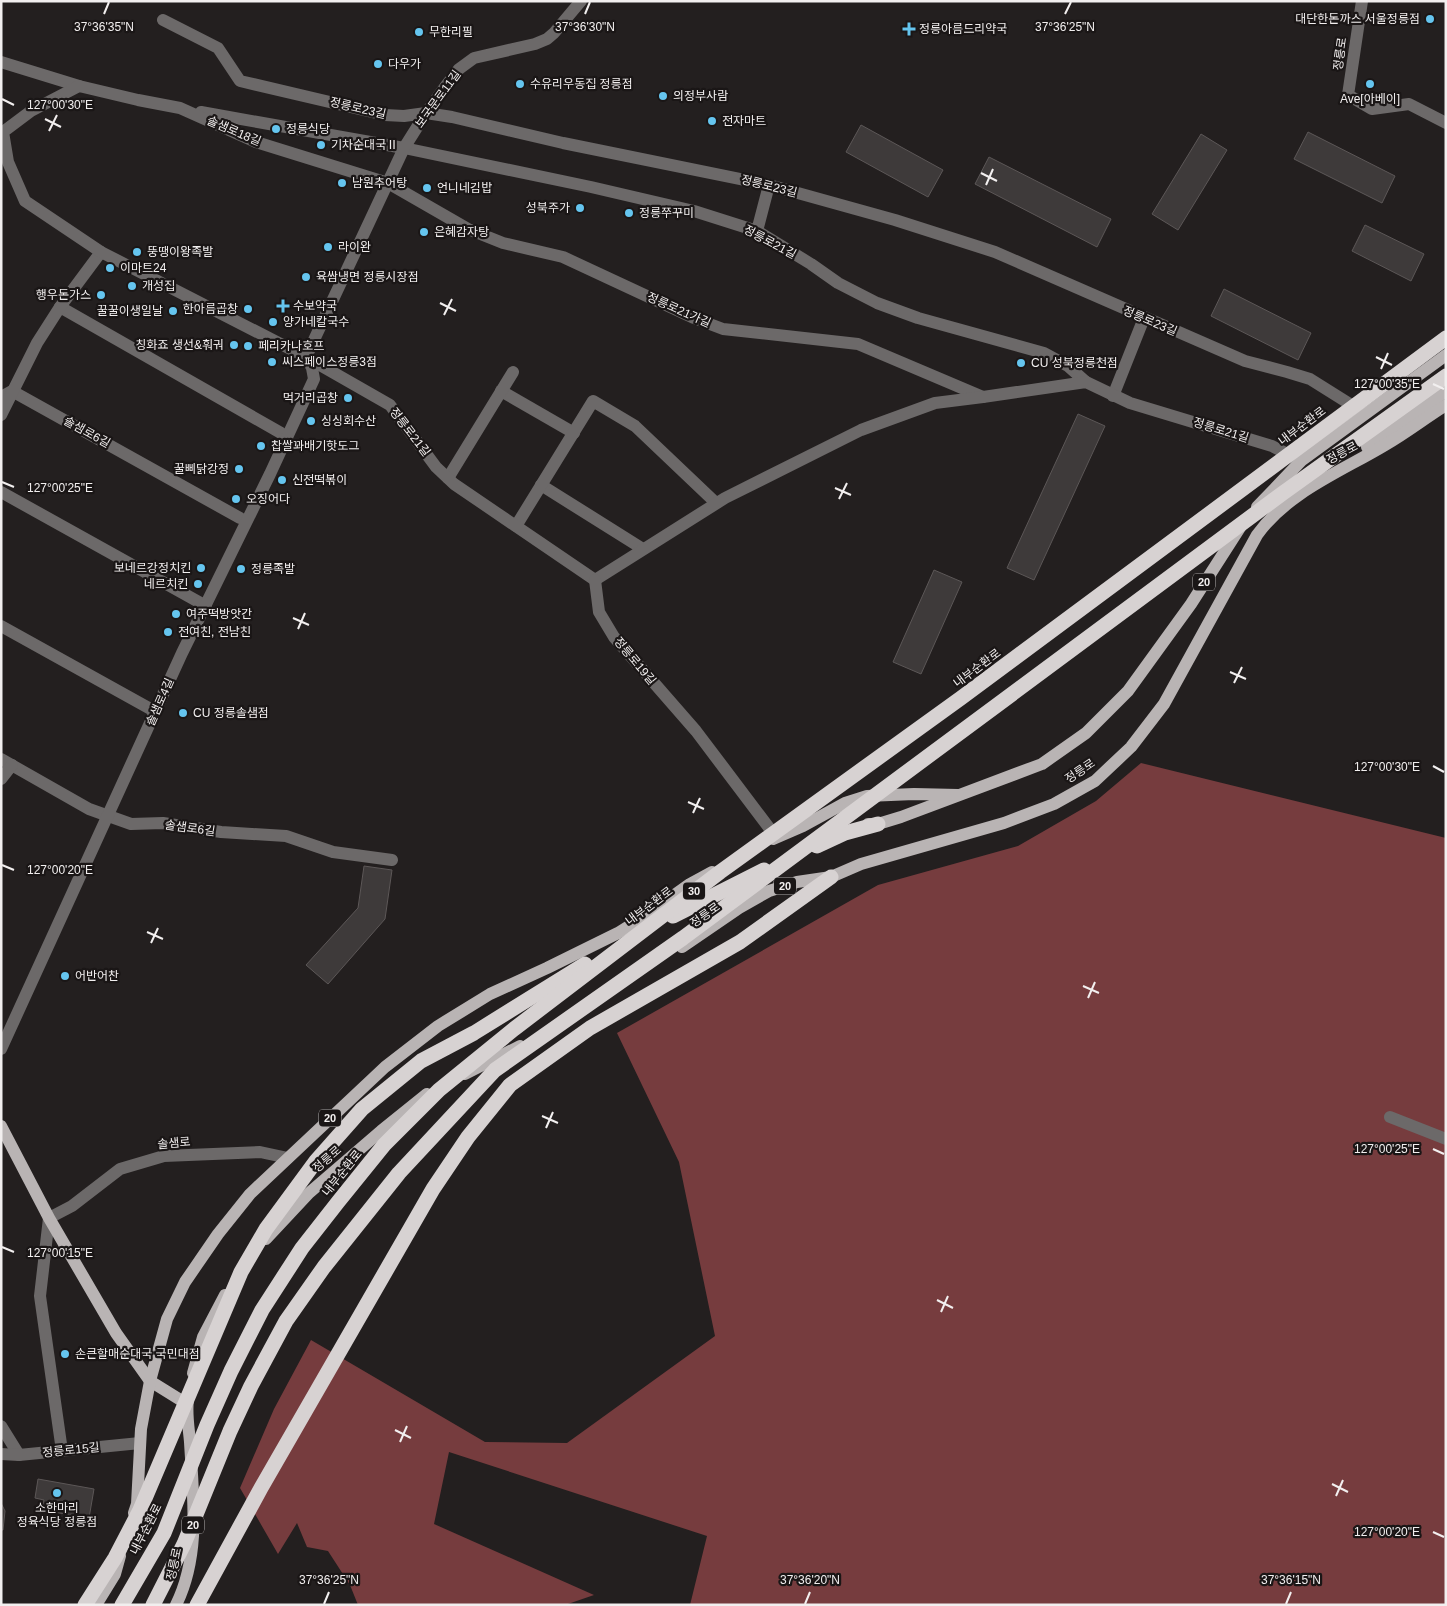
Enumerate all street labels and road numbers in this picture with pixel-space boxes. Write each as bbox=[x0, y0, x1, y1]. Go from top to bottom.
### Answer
street label: 정릉로 bbox=[1331, 37, 1349, 71]
street label: 보국문로11길 bbox=[412, 68, 464, 130]
street label: 정릉로23길 bbox=[328, 95, 388, 121]
street label: 솔샘로18길 bbox=[205, 113, 263, 149]
street label: 정릉로23길 bbox=[739, 172, 799, 200]
street label: 정릉로21길 bbox=[741, 222, 799, 262]
street label: 정릉로21가길 bbox=[645, 290, 713, 330]
street label: 정릉로23길 bbox=[1121, 303, 1179, 339]
street label: 내부순환로 bbox=[1276, 404, 1328, 448]
street label: 정릉로21길 bbox=[387, 405, 433, 459]
street label: 솔샘로6길 bbox=[61, 414, 113, 450]
street label: 정릉로21길 bbox=[1191, 415, 1251, 445]
street label: 정릉로 bbox=[1324, 439, 1360, 467]
road number: 20 bbox=[1193, 574, 1215, 590]
street label: 정릉로19길 bbox=[611, 634, 659, 688]
street label: 내부순환로 bbox=[951, 646, 1003, 690]
street label: 솔샘로4길 bbox=[143, 676, 177, 728]
street label: 정릉로 bbox=[1062, 756, 1098, 786]
street label: 솔샘로6길 bbox=[164, 818, 216, 838]
road number: 20 bbox=[774, 878, 796, 894]
road number: 30 bbox=[683, 882, 705, 899]
street label: 내부순환로 bbox=[623, 884, 675, 928]
street label: 정릉로 bbox=[687, 900, 723, 930]
road number: 20 bbox=[319, 1110, 341, 1126]
street label: 솔샘로 bbox=[157, 1135, 191, 1151]
street label: 정릉로 bbox=[310, 1143, 344, 1175]
street label: 내부순환로 bbox=[319, 1147, 365, 1199]
street label: 정릉로15길 bbox=[42, 1440, 100, 1460]
street label: 내부순환로 bbox=[127, 1501, 165, 1557]
road number: 20 bbox=[182, 1516, 204, 1534]
street label: 정릉로 bbox=[164, 1546, 184, 1582]

